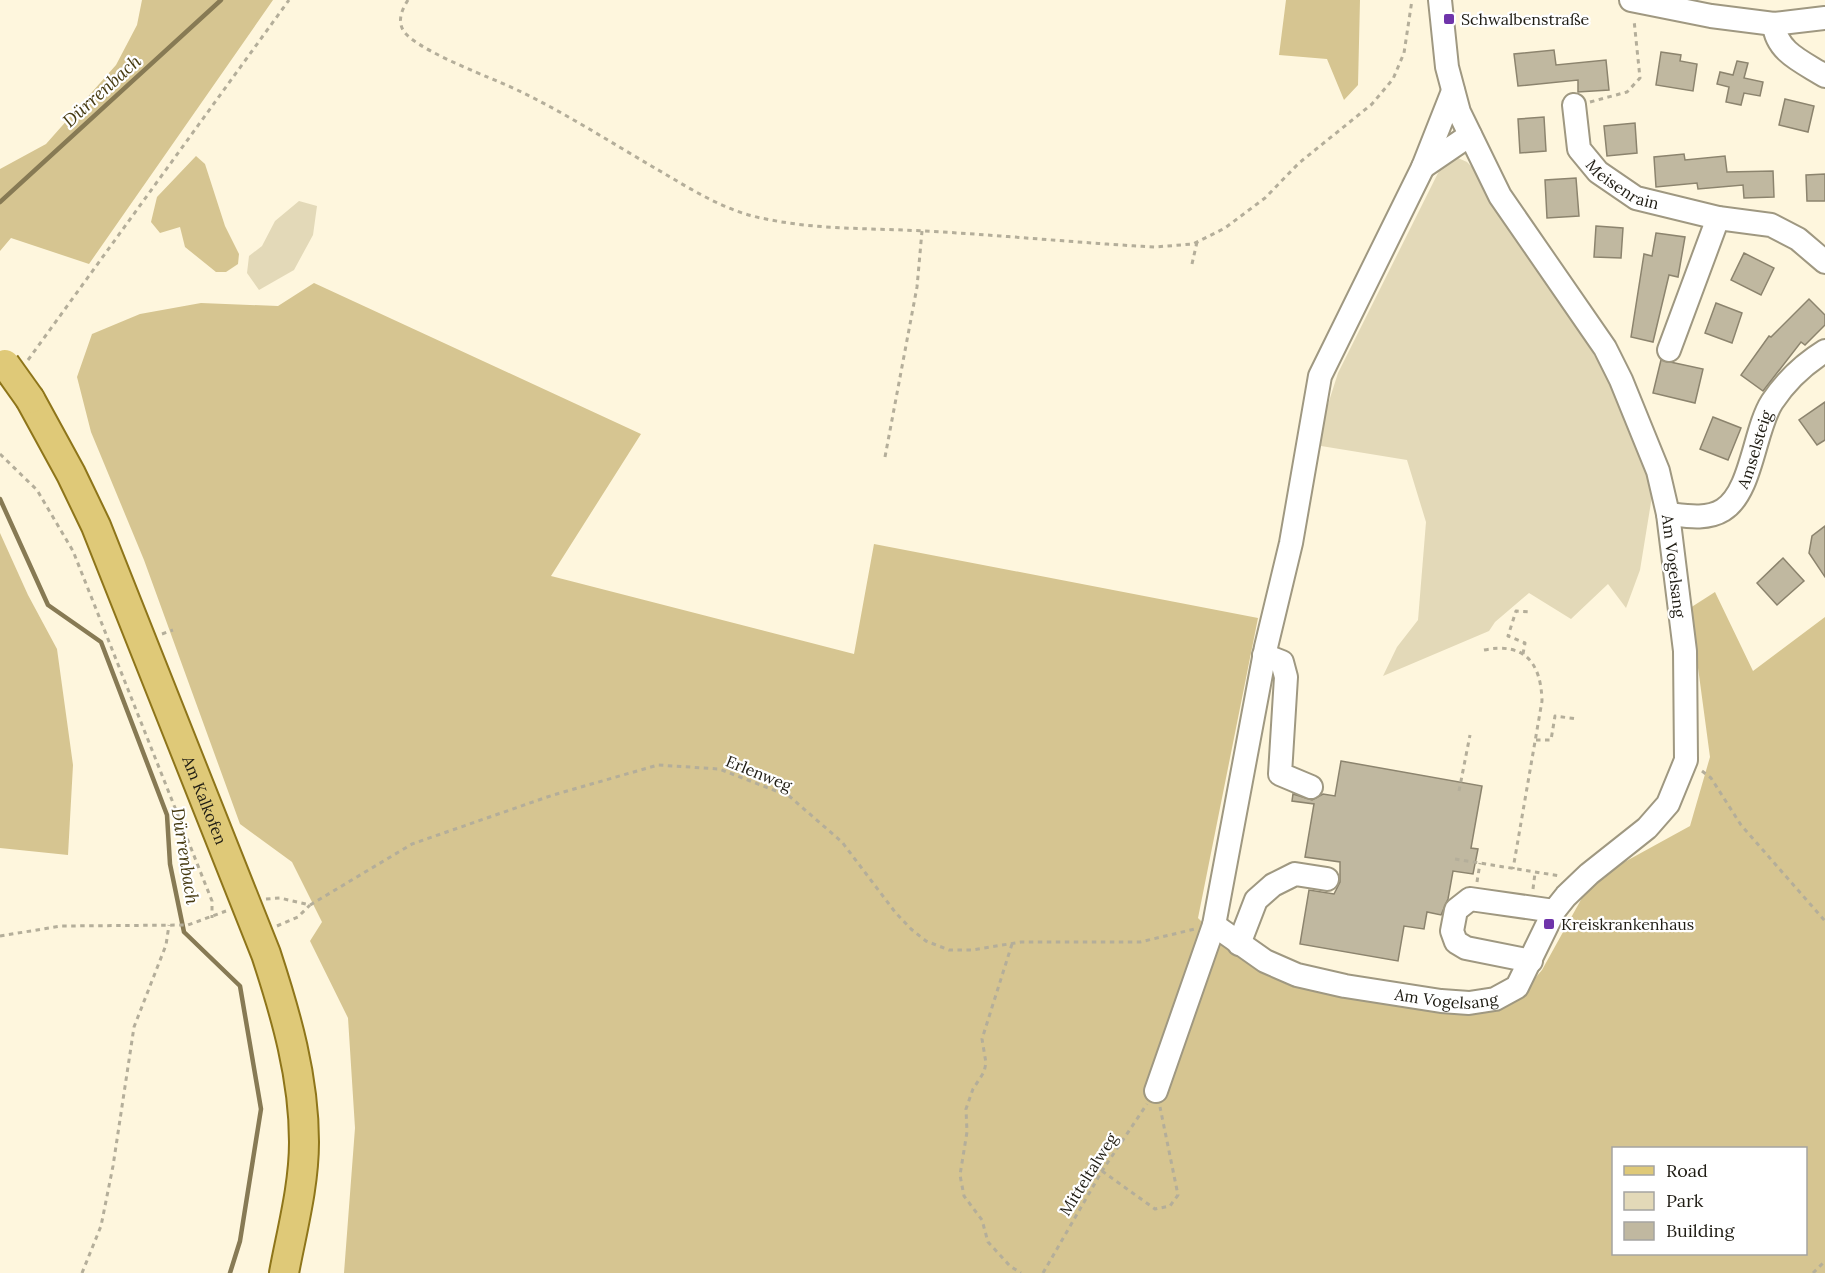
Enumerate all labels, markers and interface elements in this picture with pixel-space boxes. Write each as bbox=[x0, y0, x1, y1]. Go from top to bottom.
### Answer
place label: Schwalbenstraße bbox=[1461, 9, 1590, 29]
marker: Schwalbenstraße bbox=[1442, 12, 1456, 26]
water label: Dürrenbach bbox=[58, 49, 146, 132]
street label: Meisenrain bbox=[1582, 155, 1661, 213]
street label: Amselsteig bbox=[1732, 406, 1777, 492]
street label: Am Vogelsang bbox=[1658, 512, 1690, 620]
street label: Erlenweg bbox=[723, 751, 796, 796]
street label: Am Kalkofen bbox=[178, 752, 232, 847]
water label: Dürrenbach bbox=[166, 806, 205, 907]
place label: Kreiskrankenhaus bbox=[1561, 914, 1694, 934]
marker: Kreiskrankenhaus bbox=[1542, 917, 1556, 931]
street label: Am Vogelsang bbox=[1392, 984, 1500, 1013]
street label: Mitteltalweg bbox=[1055, 1128, 1122, 1219]
legend bbox=[1612, 1147, 1807, 1255]
text: Road bbox=[1666, 1159, 1708, 1182]
text: Park bbox=[1666, 1189, 1704, 1212]
text: Building bbox=[1666, 1219, 1736, 1242]

